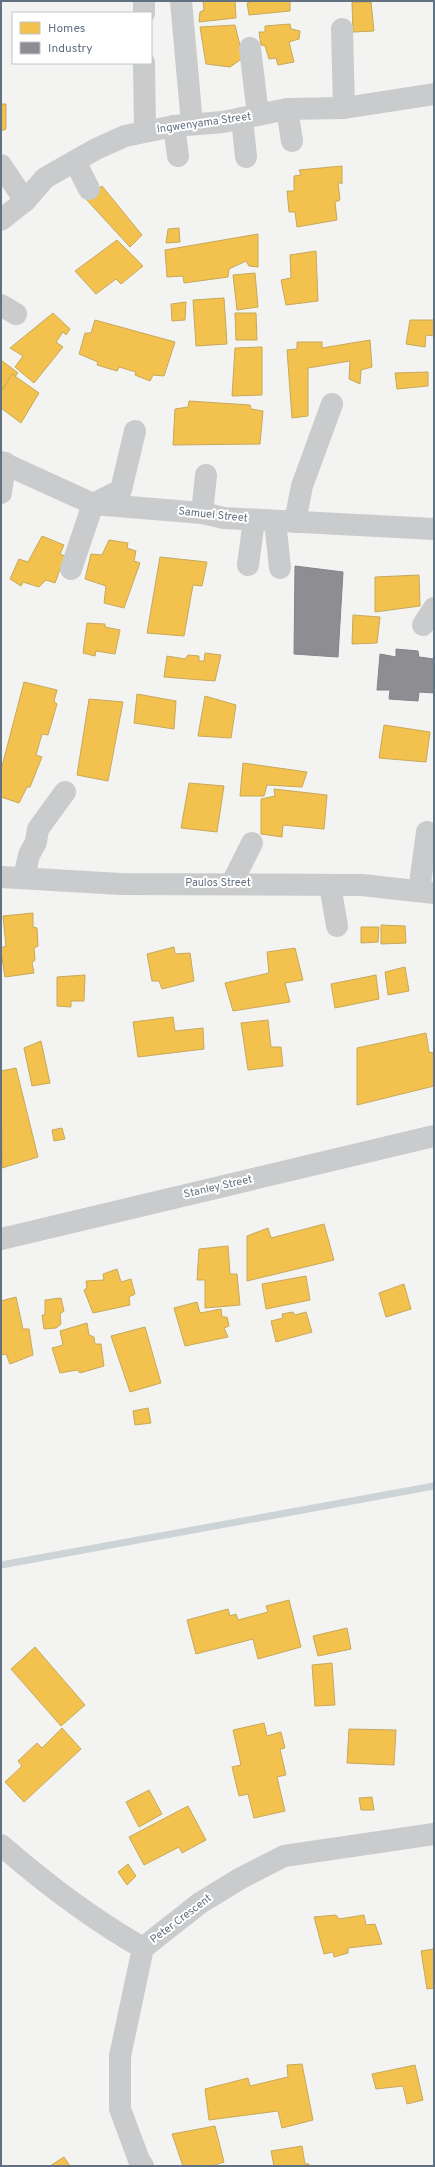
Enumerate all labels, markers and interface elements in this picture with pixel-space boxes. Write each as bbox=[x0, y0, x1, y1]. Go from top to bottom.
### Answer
legend bbox=[12, 12, 152, 64]
text: Homes bbox=[48, 21, 85, 37]
text: Industry bbox=[48, 41, 93, 57]
street label: Ingwenyama Street bbox=[156, 109, 252, 137]
street label: Samuel Street bbox=[178, 504, 248, 526]
street label: Paulos Street bbox=[185, 876, 251, 890]
street label: Stanley Street bbox=[182, 1172, 254, 1202]
street label: Peter Crescent bbox=[147, 1891, 215, 1947]

